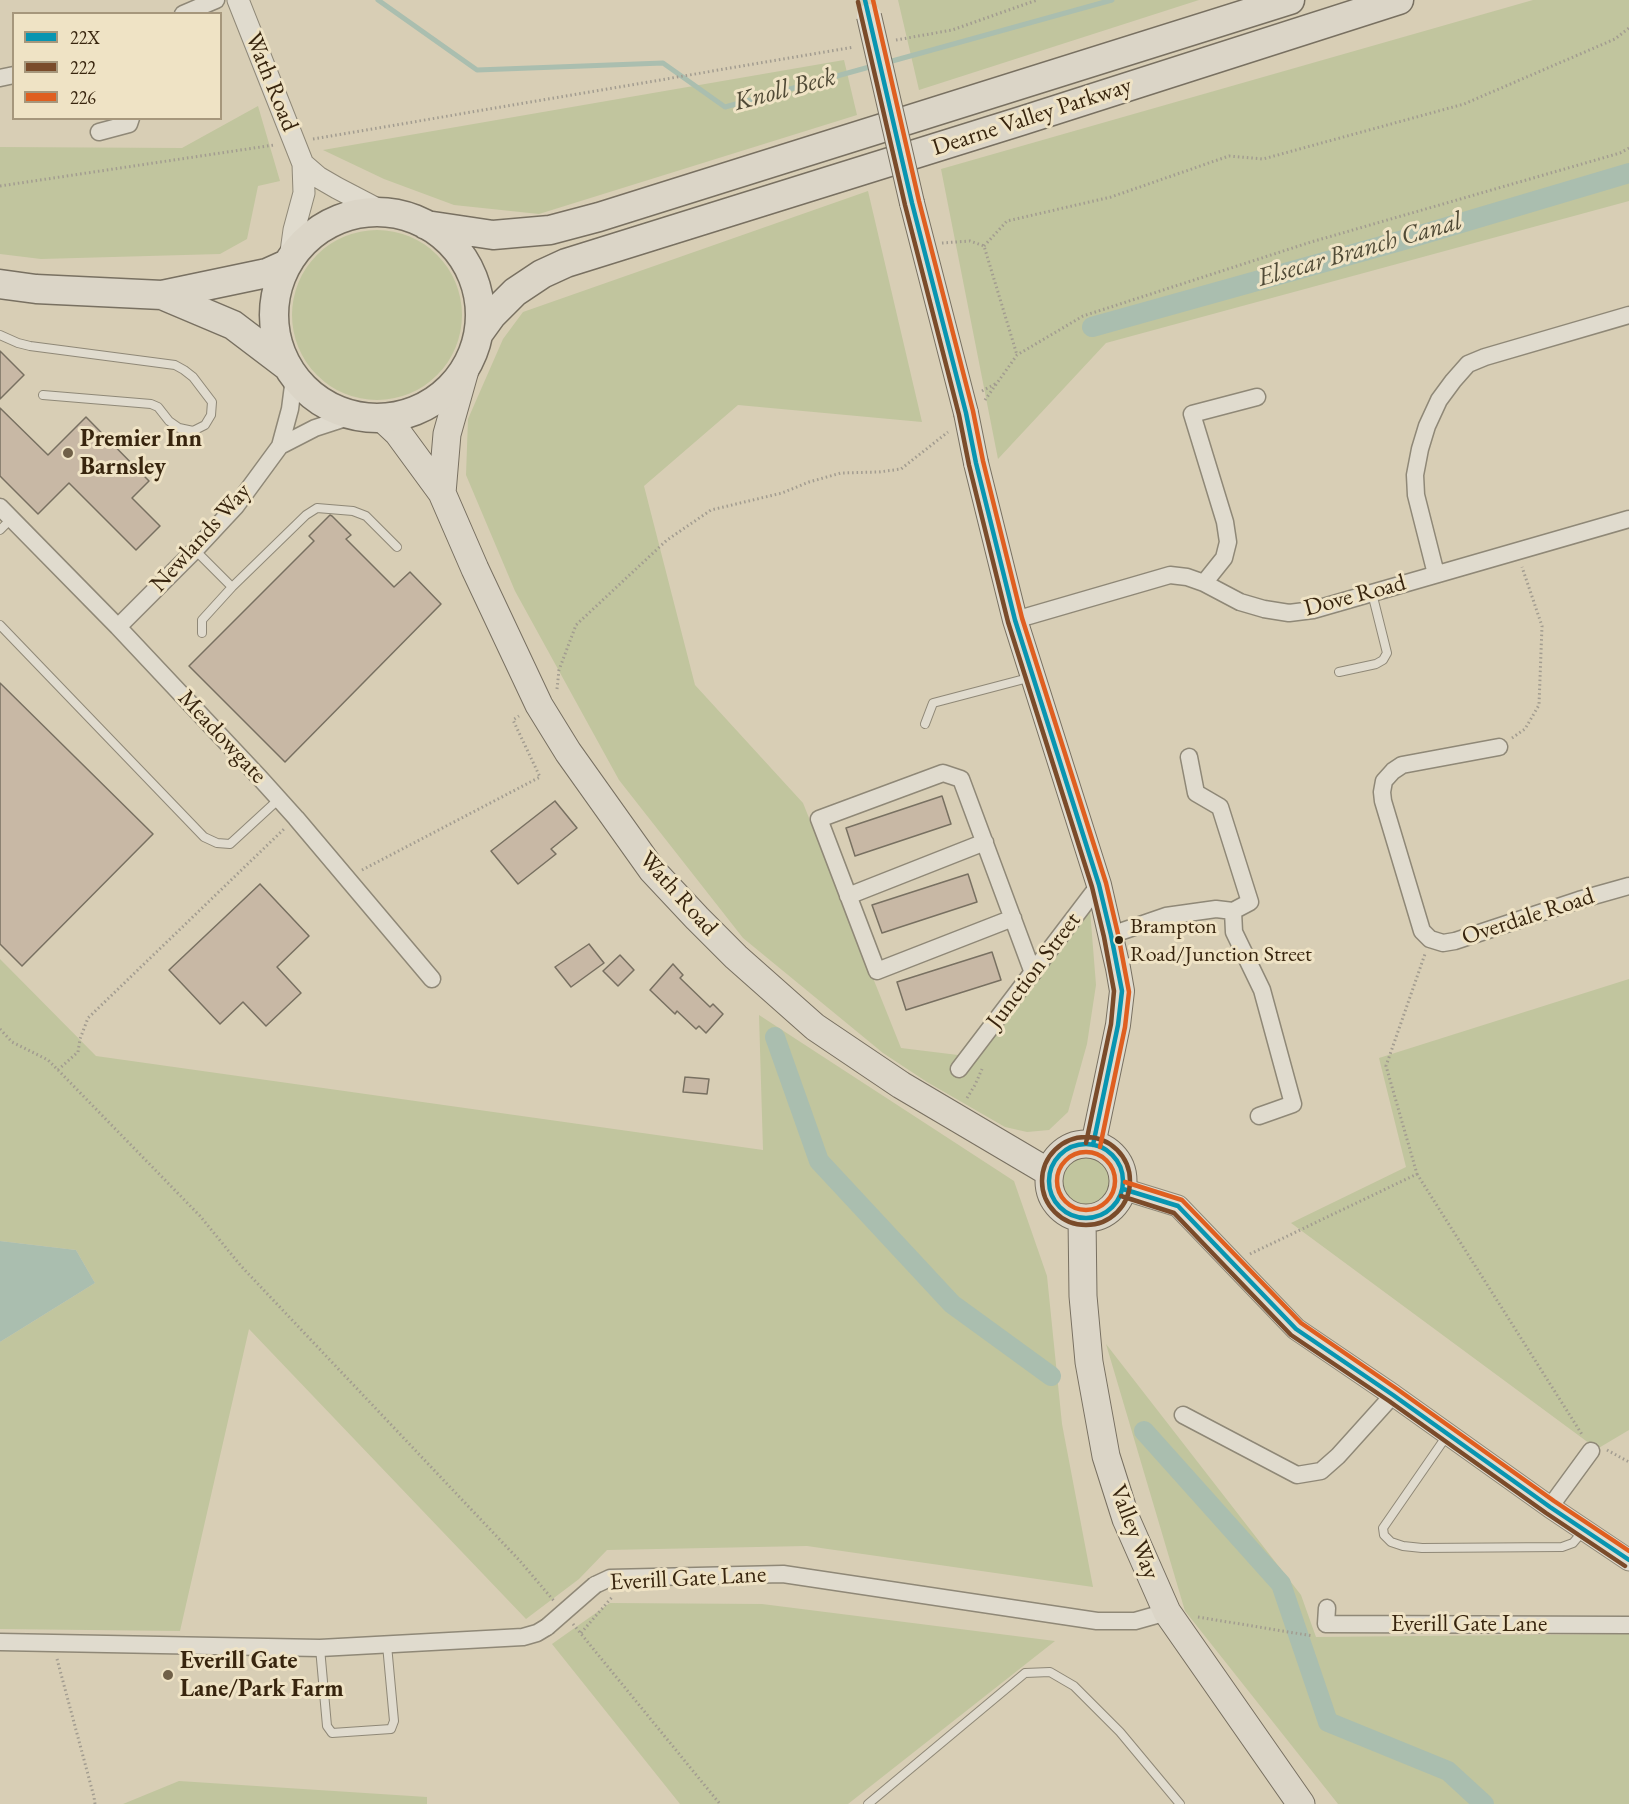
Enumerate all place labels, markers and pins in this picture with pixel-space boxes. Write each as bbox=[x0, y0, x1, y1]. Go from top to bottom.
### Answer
place label: Premier Inn Barnsley bbox=[80, 425, 202, 481]
marker: Premier Inn Barnsley bbox=[61, 446, 75, 460]
place label: Brampton Road/Junction Street bbox=[1130, 914, 1312, 966]
marker: Brampton Road/Junction Street bbox=[1113, 934, 1125, 946]
place label: Everill Gate Lane/Park Farm bbox=[180, 1647, 344, 1703]
marker: Everill Gate Lane/Park Farm bbox=[161, 1668, 175, 1682]

